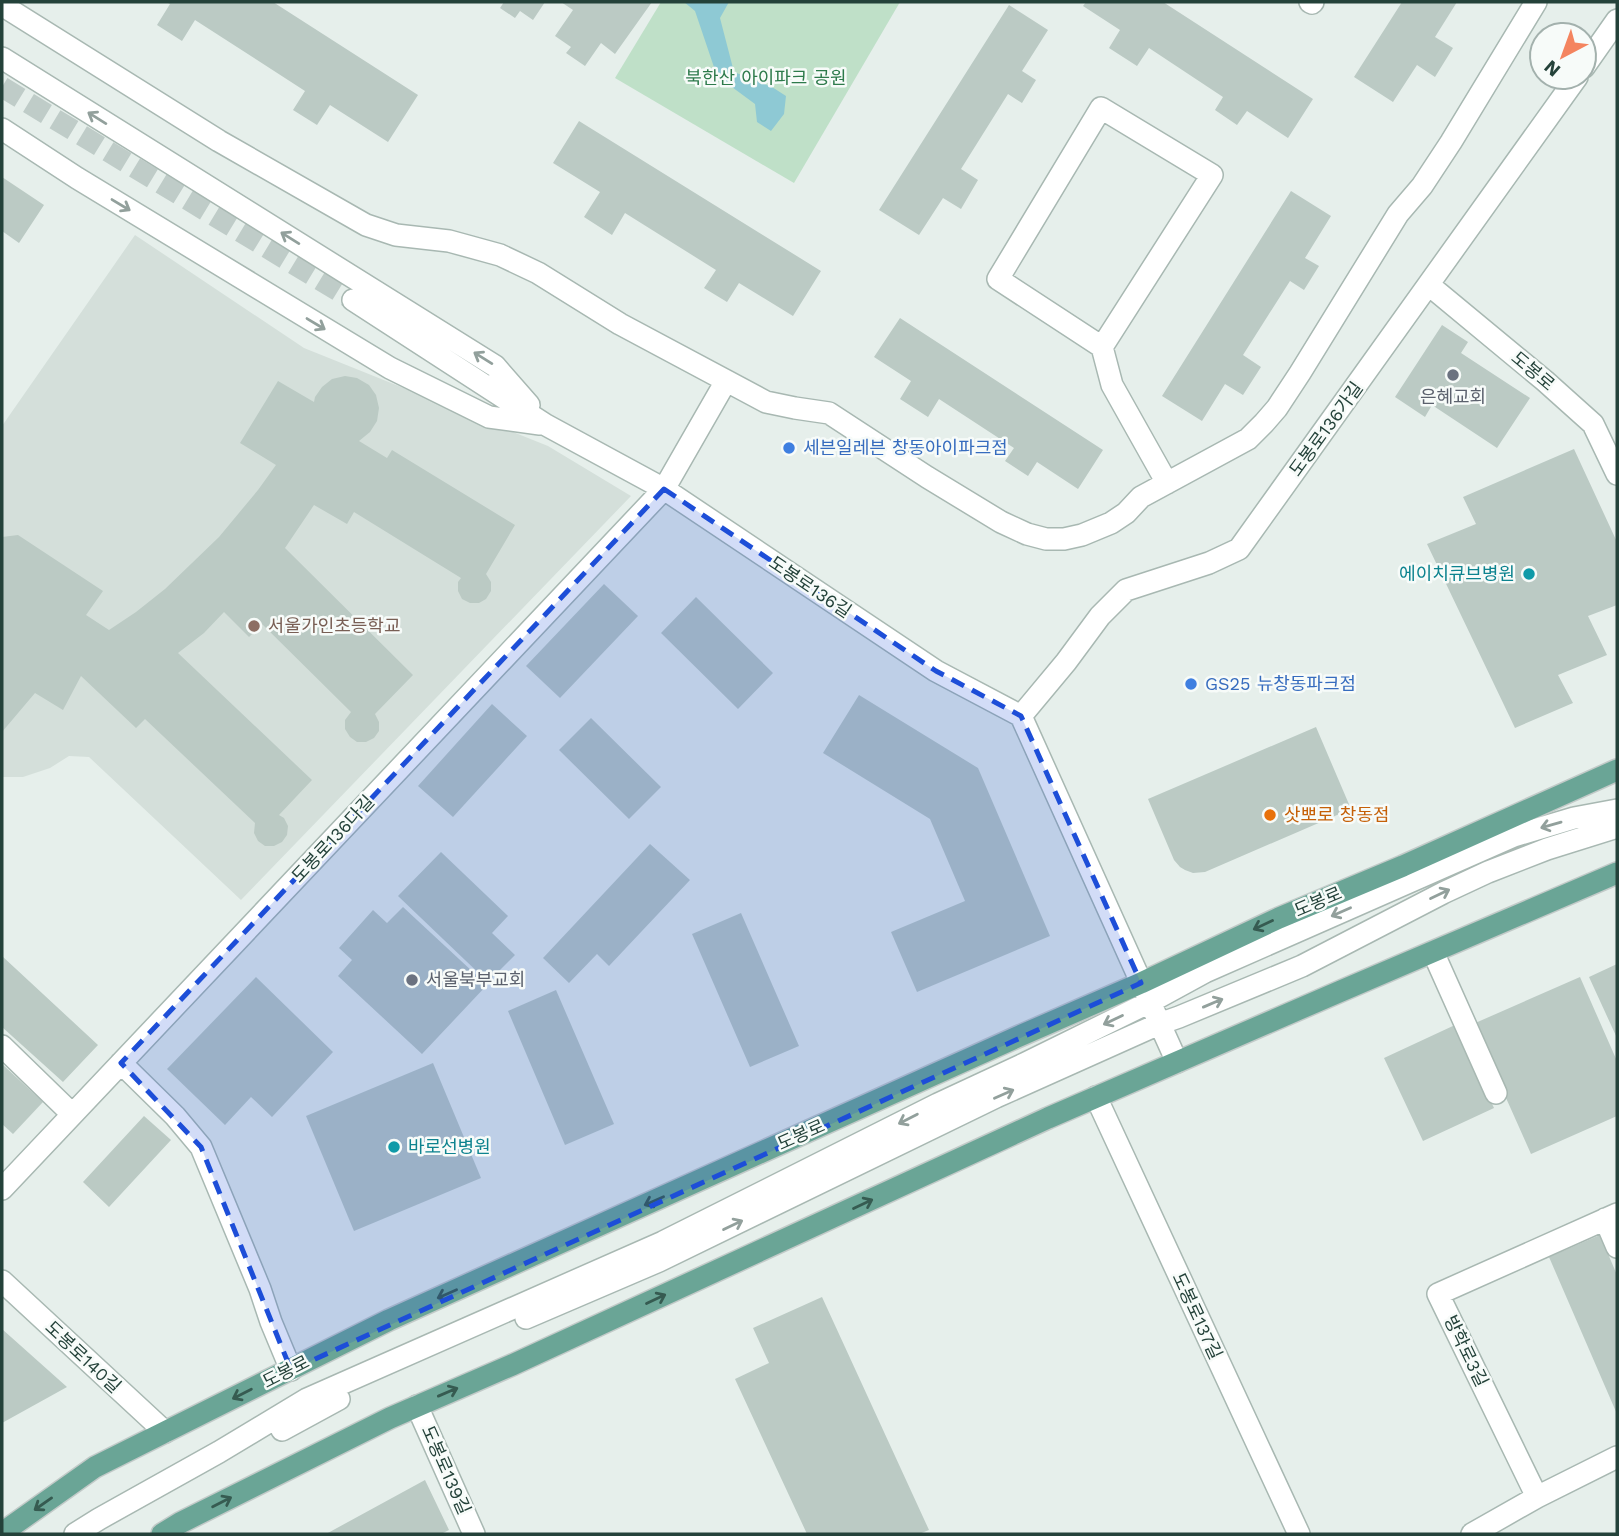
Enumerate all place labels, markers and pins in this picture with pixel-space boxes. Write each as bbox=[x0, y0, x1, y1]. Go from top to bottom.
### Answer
marker: 은혜교회 bbox=[1445, 367, 1461, 383]
place label: 은혜교회 bbox=[1420, 386, 1486, 407]
place label: 세븐일레븐 창동아이파크점 bbox=[803, 437, 1008, 458]
marker: 세븐일레븐 창동아이파크점 bbox=[781, 440, 797, 456]
place label: 에이치큐브병원 bbox=[1399, 563, 1515, 584]
marker: 에이치큐브병원 bbox=[1521, 566, 1537, 582]
place label: 서울가인초등학교 bbox=[268, 615, 400, 636]
marker: 서울가인초등학교 bbox=[246, 618, 262, 634]
place label: GS25 뉴창동파크점 bbox=[1205, 673, 1356, 694]
marker: GS25 뉴창동파크점 bbox=[1183, 676, 1199, 692]
place label: 삿뽀로 창동점 bbox=[1284, 804, 1390, 825]
marker: 삿뽀로 창동점 bbox=[1262, 807, 1278, 823]
place label: 서울북부교회 bbox=[426, 969, 525, 990]
marker: 서울북부교회 bbox=[404, 972, 420, 988]
place label: 바로선병원 bbox=[408, 1136, 491, 1157]
marker: 바로선병원 bbox=[386, 1139, 402, 1155]

